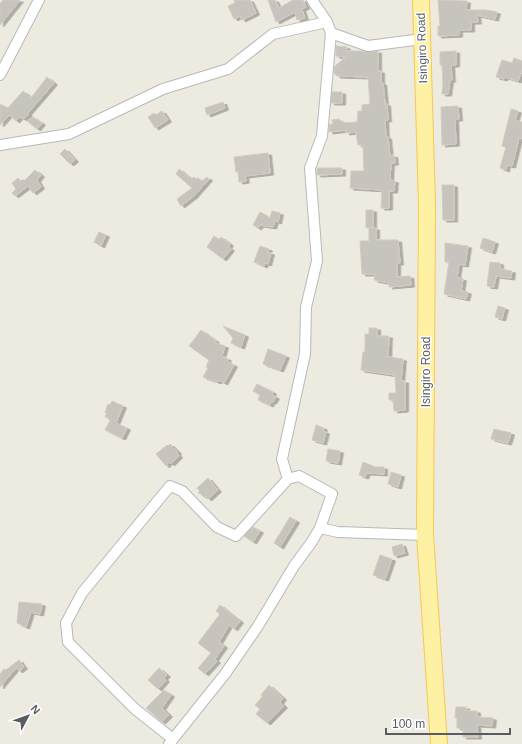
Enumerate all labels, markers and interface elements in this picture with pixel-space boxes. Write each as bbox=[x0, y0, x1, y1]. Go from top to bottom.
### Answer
street label: Isingiro Road bbox=[414, 12, 430, 84]
street label: Isingiro Road bbox=[419, 337, 433, 407]
north arrow bbox=[8, 696, 48, 736]
text: N bbox=[28, 703, 43, 716]
scale bar bbox=[386, 710, 510, 736]
text: 100 m bbox=[392, 717, 425, 731]

